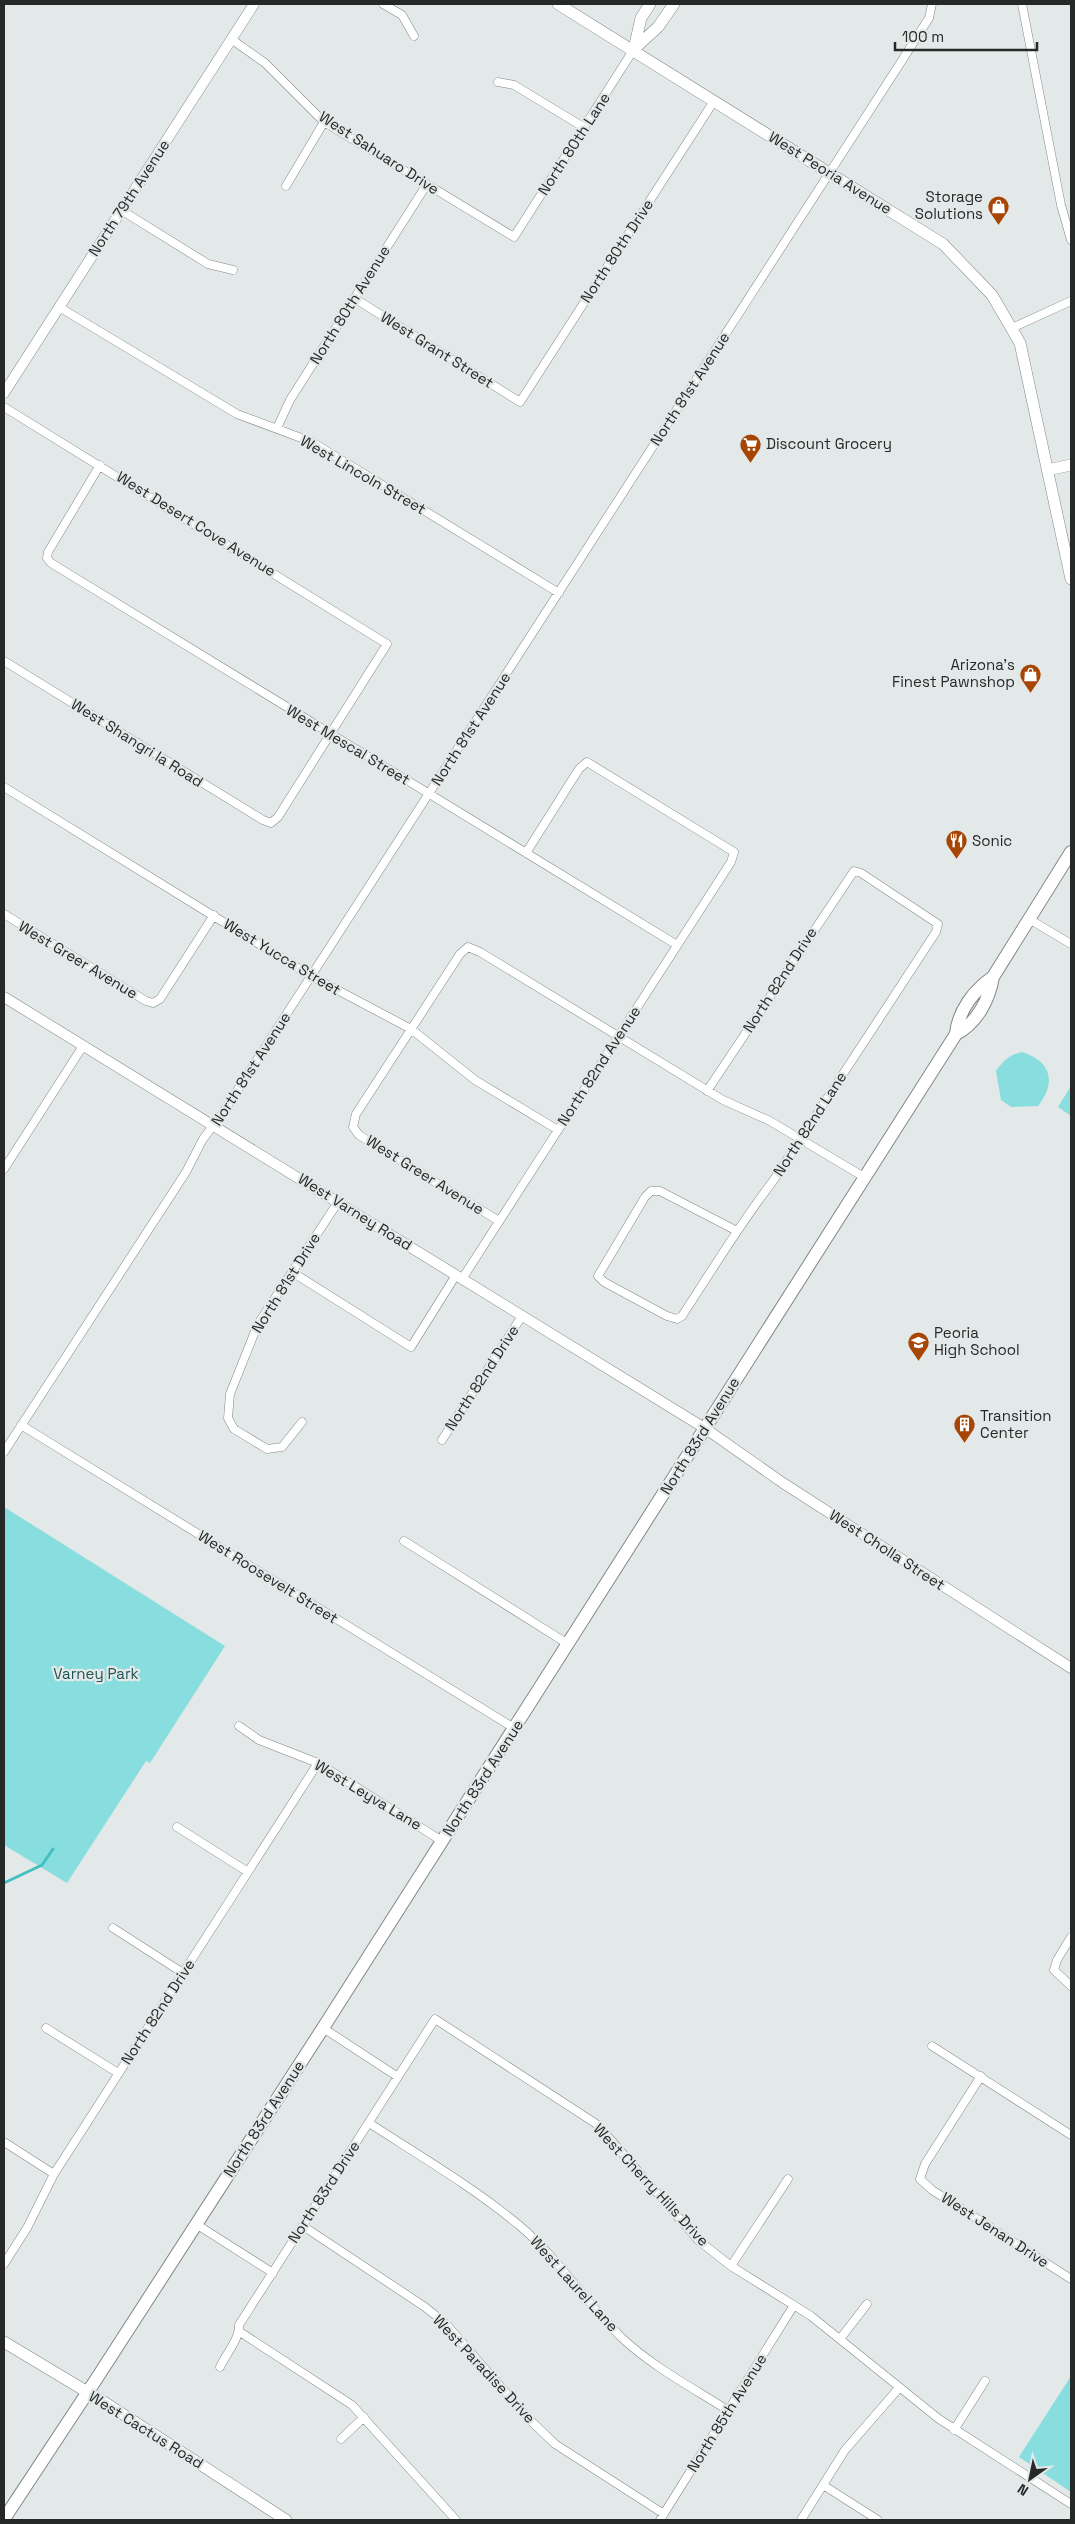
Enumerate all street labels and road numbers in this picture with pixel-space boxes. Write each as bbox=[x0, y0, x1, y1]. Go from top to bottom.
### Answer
street label: North 80th Lane bbox=[533, 89, 614, 199]
street label: West Sahuaro Drive bbox=[316, 107, 443, 199]
street label: West Peoria Avenue bbox=[765, 127, 896, 218]
street label: North 79th Avenue bbox=[84, 136, 173, 260]
street label: North 80th Drive bbox=[576, 195, 657, 306]
street label: North 80th Avenue bbox=[305, 242, 394, 368]
street label: West Grant Street bbox=[377, 307, 497, 392]
street label: North 81st Avenue bbox=[646, 328, 733, 449]
street label: West Lincoln Street bbox=[297, 431, 430, 518]
street label: West Desert Cove Avenue bbox=[113, 467, 279, 580]
street label: North 81st Avenue bbox=[427, 668, 514, 789]
street label: West Shangri la Road bbox=[68, 694, 207, 791]
street label: West Mescal Street bbox=[283, 700, 414, 789]
street label: West Yucca Street bbox=[220, 914, 344, 999]
street label: West Greer Avenue bbox=[15, 917, 141, 1003]
street label: North 82nd Drive bbox=[738, 923, 821, 1036]
street label: North 82nd Avenue bbox=[553, 1002, 644, 1129]
street label: North 81st Avenue bbox=[207, 1008, 294, 1129]
street label: North 82nd Lane bbox=[769, 1068, 851, 1180]
street label: West Greer Avenue bbox=[363, 1131, 488, 1219]
street label: West Varney Road bbox=[295, 1169, 416, 1254]
street label: North 81st Drive bbox=[247, 1229, 324, 1336]
street label: North 82nd Drive bbox=[440, 1321, 523, 1434]
street label: North 83rd Avenue bbox=[656, 1373, 743, 1498]
street label: West Cholla Street bbox=[826, 1505, 949, 1594]
street label: West Roosevelt Street bbox=[195, 1526, 342, 1628]
street label: North 83rd Avenue bbox=[438, 1716, 527, 1839]
street label: West Leyva Lane bbox=[311, 1755, 425, 1834]
street label: North 82nd Drive bbox=[116, 1955, 199, 2068]
street label: North 83rd Avenue bbox=[219, 2057, 308, 2180]
street label: West Cherry Hills Drive bbox=[590, 2119, 713, 2250]
street label: North 83rd Drive bbox=[283, 2137, 364, 2246]
street label: West Jenan Drive bbox=[938, 2188, 1053, 2272]
street label: West Laurel Lane bbox=[526, 2232, 623, 2336]
street label: West Paradise Drive bbox=[429, 2310, 540, 2427]
street label: North 85th Avenue bbox=[683, 2350, 771, 2475]
street label: West Cactus Road bbox=[85, 2387, 207, 2473]

